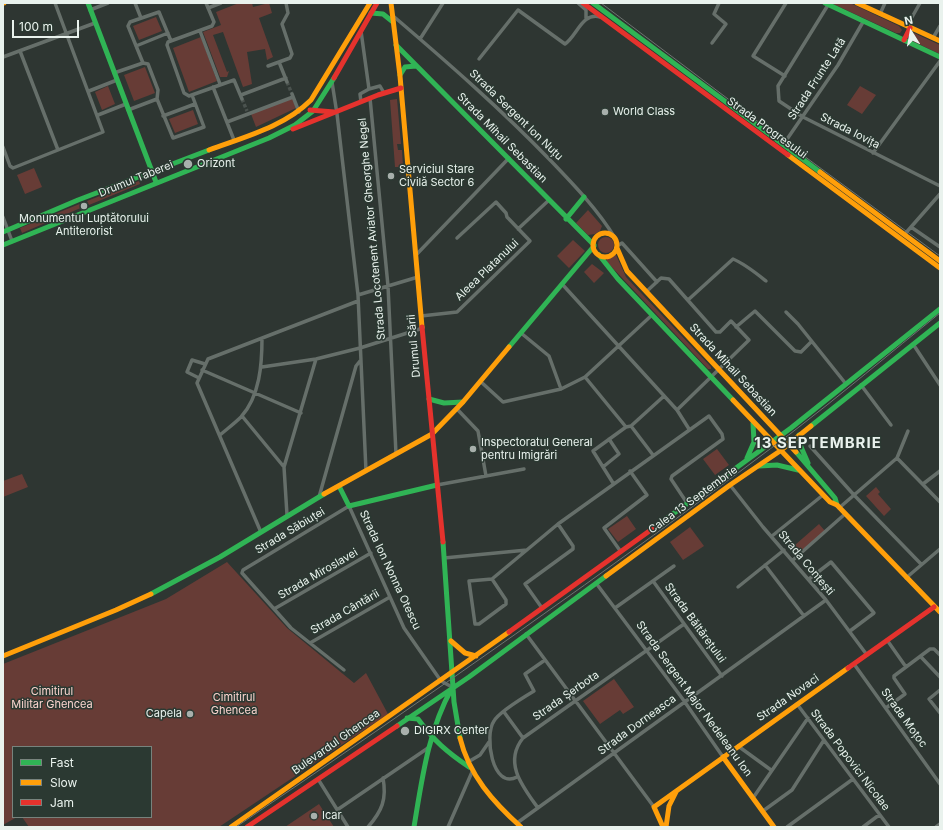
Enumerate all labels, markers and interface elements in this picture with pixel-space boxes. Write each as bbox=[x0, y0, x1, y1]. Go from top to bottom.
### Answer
scale bar bbox=[14, 12, 81, 38]
north arrow bbox=[891, 12, 931, 52]
text: N bbox=[903, 13, 914, 28]
text: 100 m bbox=[19, 19, 53, 34]
street label: Strada Frunte Lată bbox=[785, 35, 849, 123]
street label: Strada Sergent Ion Nuțu bbox=[467, 67, 565, 163]
street label: Strada Mihail Sebastian bbox=[454, 90, 550, 186]
street label: Strada Progresului bbox=[724, 94, 810, 162]
place label: World Class bbox=[613, 105, 675, 119]
marker: World Class bbox=[600, 107, 610, 117]
street label: Strada Iovița bbox=[818, 110, 882, 152]
street label: Strada Locotenent Aviator Gheorghe Negel bbox=[356, 117, 388, 341]
place label: Orizont bbox=[197, 157, 235, 171]
street label: Drumul Taberei bbox=[97, 158, 175, 200]
marker: Orizont bbox=[182, 158, 194, 170]
place label: Serviciul Stare Civilă Sector 6 bbox=[399, 163, 474, 189]
marker: Serviciul Stare Civilă Sector 6 bbox=[386, 171, 396, 181]
marker: Monumentul Luptătorului Antiterorist bbox=[79, 201, 89, 211]
place label: Monumentul Luptătorului Antiterorist bbox=[19, 212, 149, 238]
street label: Aleea Platanului bbox=[453, 236, 521, 304]
street label: Drumul Sării bbox=[405, 314, 423, 378]
street label: Strada Mihail Sebastian bbox=[687, 321, 779, 419]
district label: 13 SEPTEMBRIE bbox=[754, 434, 882, 452]
place label: Inspectoratul General pentru Imigrări bbox=[481, 436, 592, 462]
marker: Inspectoratul General pentru Imigrări bbox=[468, 444, 478, 454]
street label: Calea 13 Septembrie bbox=[646, 463, 740, 537]
street label: Strada Săbiuței bbox=[253, 505, 327, 557]
street label: Strada Ion Nonna Otescu bbox=[357, 508, 423, 632]
street label: Strada Conțești bbox=[775, 528, 837, 598]
street label: Strada Miroslavei bbox=[276, 546, 360, 602]
street label: Strada Băltărețului bbox=[662, 581, 728, 665]
street label: Strada Cântării bbox=[308, 587, 382, 637]
street label: Strada Sergent Major Nedeleanu Ion bbox=[633, 619, 755, 779]
street label: Strada Șerbota bbox=[530, 668, 602, 724]
street label: Strada Novaci bbox=[754, 672, 822, 724]
park label: Cimitirul Militar Ghencea bbox=[11, 685, 93, 711]
street label: Strada Moțoc bbox=[878, 686, 930, 750]
park label: Cimitirul Ghencea bbox=[211, 691, 257, 717]
street label: Strada Dorneasca bbox=[595, 692, 679, 758]
place label: Capela bbox=[146, 707, 182, 721]
street label: Bulevardul Ghencea bbox=[289, 707, 383, 777]
street label: Strada Popovici Nicolae bbox=[808, 707, 892, 813]
marker: Capela bbox=[185, 709, 195, 719]
place label: DIGIRX Center bbox=[414, 724, 489, 738]
marker: DIGIRX Center bbox=[399, 725, 411, 737]
legend bbox=[12, 746, 152, 818]
text: Fast bbox=[50, 755, 74, 770]
text: Slow bbox=[50, 775, 77, 790]
text: Jam bbox=[50, 795, 74, 810]
place label: Icar bbox=[322, 809, 342, 823]
marker: Icar bbox=[309, 811, 319, 821]

